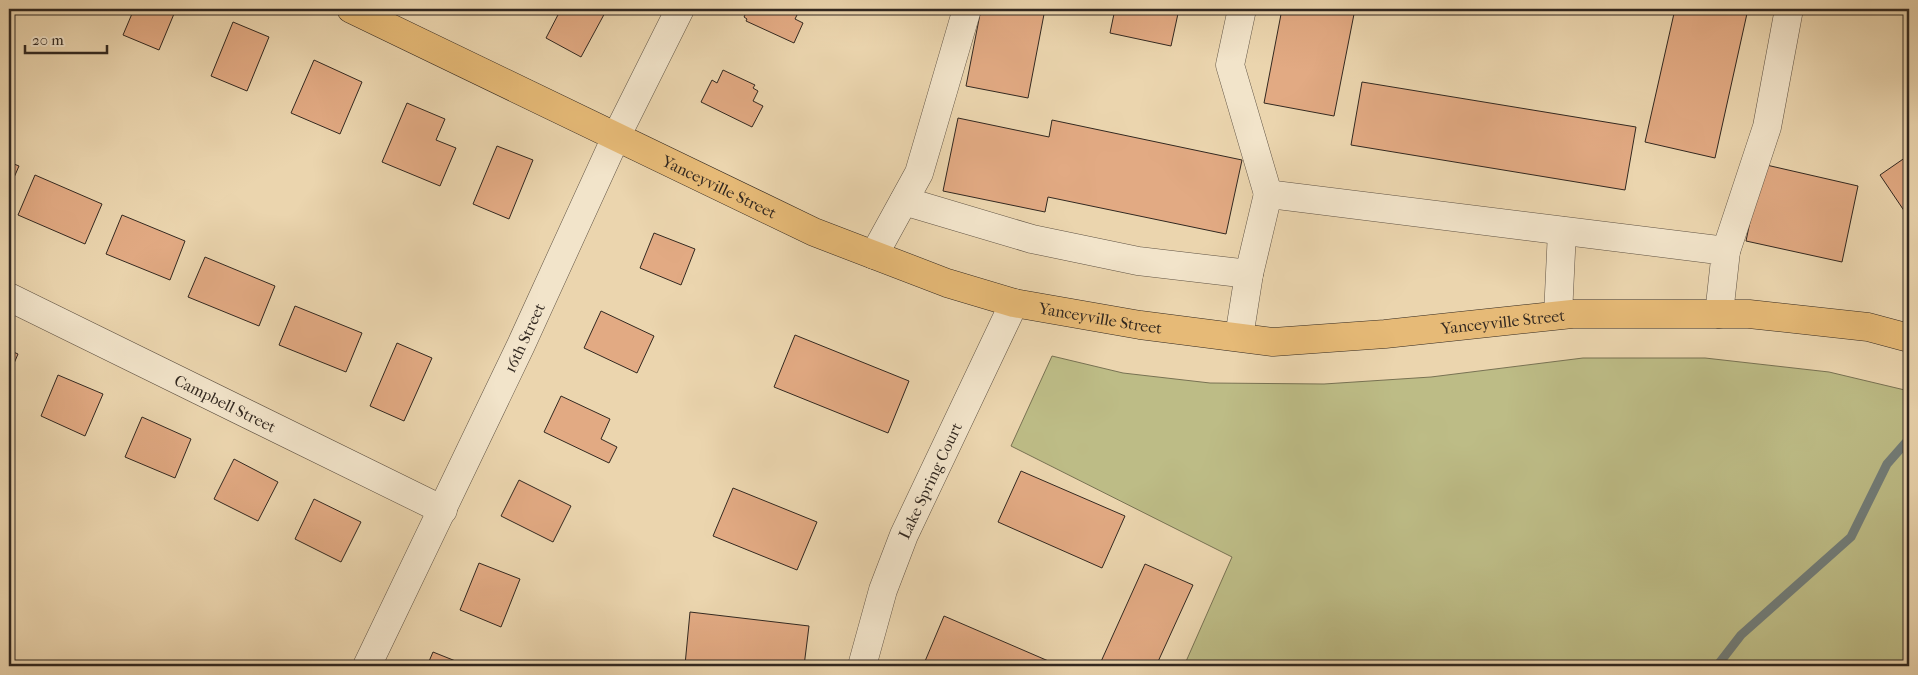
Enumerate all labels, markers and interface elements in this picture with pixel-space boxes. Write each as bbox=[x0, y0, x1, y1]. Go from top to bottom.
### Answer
scale bar bbox=[25, 22, 108, 54]
text: 20 m bbox=[32, 31, 64, 49]
street label: Yanceyville Street bbox=[658, 151, 780, 223]
street label: Yanceyville Street bbox=[1036, 298, 1163, 338]
street label: 16th Street bbox=[500, 300, 549, 376]
street label: Yanceyville Street bbox=[1439, 306, 1566, 338]
street label: Campbell Street bbox=[171, 371, 279, 437]
street label: Lake Spring Court bbox=[895, 419, 966, 542]

